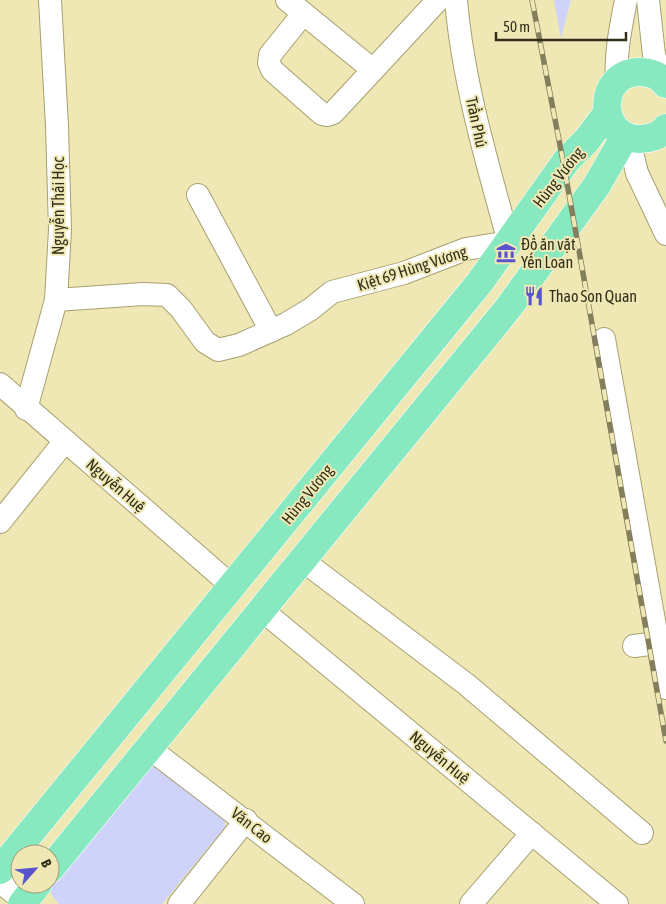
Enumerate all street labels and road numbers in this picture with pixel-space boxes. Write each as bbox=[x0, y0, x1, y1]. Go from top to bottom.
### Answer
street label: Trần Phú bbox=[463, 95, 492, 149]
street label: Hùng Vương bbox=[529, 143, 588, 211]
street label: Nguyễn Thái Học bbox=[49, 157, 68, 255]
street label: Kiệt 69 Hùng Vương bbox=[355, 242, 469, 295]
street label: Nguyễn Huệ bbox=[82, 455, 149, 516]
street label: Hùng Vương bbox=[278, 461, 337, 528]
street label: Nguyễn Huệ bbox=[406, 727, 473, 788]
street label: Văn Cao bbox=[228, 803, 276, 847]

